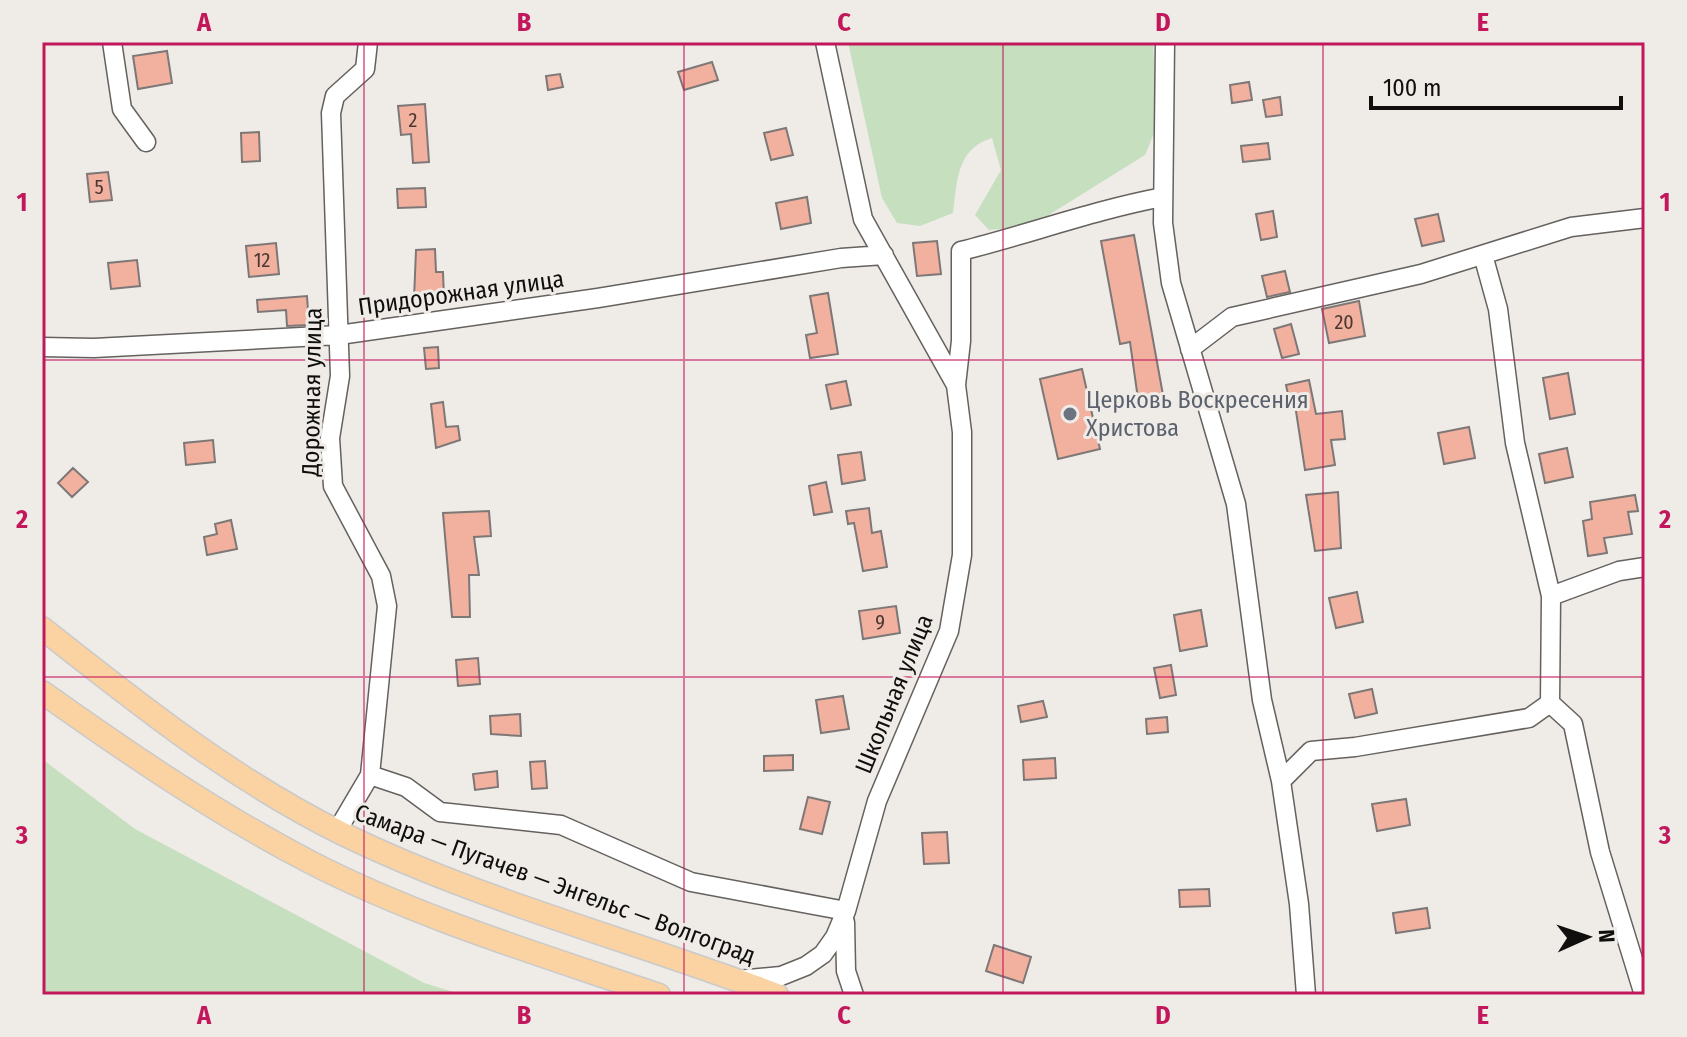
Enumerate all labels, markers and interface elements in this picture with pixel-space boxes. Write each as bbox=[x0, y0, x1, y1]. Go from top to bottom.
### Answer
text: A bbox=[196, 7, 212, 38]
text: B bbox=[517, 7, 532, 38]
text: C bbox=[837, 7, 851, 38]
text: D bbox=[1155, 7, 1171, 38]
text: E bbox=[1477, 7, 1489, 38]
scale bar bbox=[1371, 60, 1621, 110]
text: 100 m bbox=[1383, 74, 1441, 102]
house number: 2 bbox=[409, 108, 418, 132]
house number: 5 bbox=[94, 175, 104, 199]
text: 1 bbox=[17, 187, 28, 218]
text: 1 bbox=[1660, 187, 1671, 218]
house number: 12 bbox=[254, 248, 270, 272]
street label: Придорожная улица bbox=[356, 265, 566, 321]
street label: Дорожная улица bbox=[297, 307, 327, 478]
house number: 20 bbox=[1334, 310, 1354, 334]
place label: Церковь Воскресения Христова bbox=[1086, 386, 1309, 442]
marker: Церковь Воскресения Христова bbox=[1061, 405, 1079, 423]
text: 2 bbox=[15, 504, 28, 535]
text: 2 bbox=[1658, 504, 1671, 535]
street label: Школьная улица bbox=[849, 610, 939, 778]
house number: 9 bbox=[875, 610, 885, 634]
street label: Самара — Пугачев — Энгельс — Волгоград bbox=[351, 798, 759, 970]
text: 3 bbox=[15, 820, 28, 851]
text: 3 bbox=[1658, 820, 1671, 851]
north arrow bbox=[1547, 897, 1627, 977]
text: N bbox=[1593, 929, 1620, 943]
text: A bbox=[196, 1000, 212, 1031]
text: B bbox=[517, 1000, 532, 1031]
text: C bbox=[837, 1000, 851, 1031]
text: D bbox=[1155, 1000, 1171, 1031]
text: E bbox=[1477, 1000, 1489, 1031]

